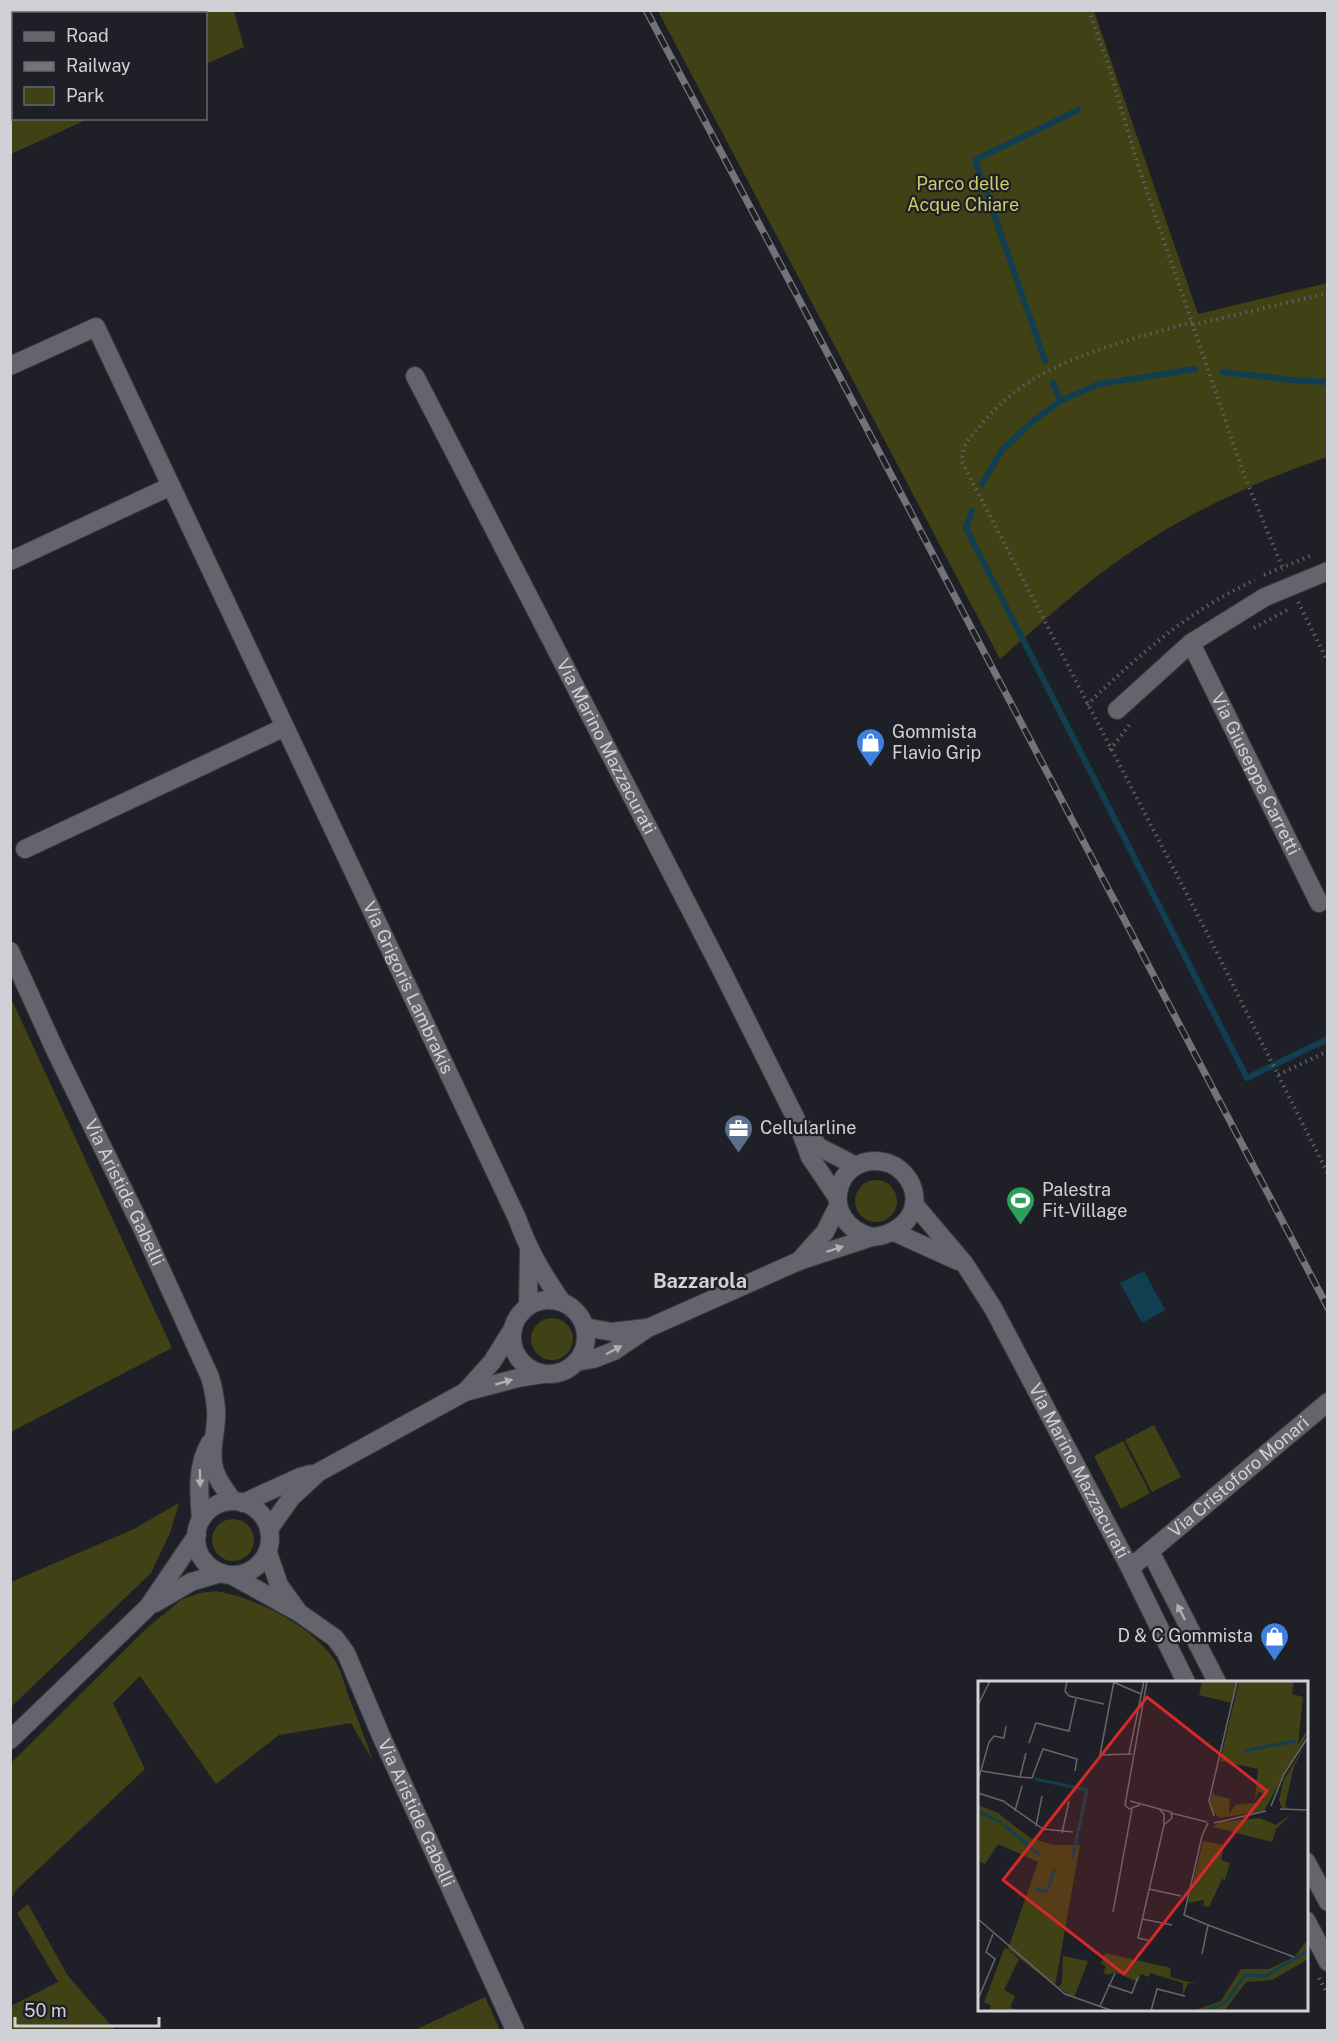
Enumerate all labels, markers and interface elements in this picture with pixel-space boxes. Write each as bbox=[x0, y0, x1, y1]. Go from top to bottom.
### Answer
legend bbox=[12, 12, 207, 120]
text: Road bbox=[66, 25, 109, 46]
text: Railway bbox=[66, 55, 131, 76]
text: Park bbox=[66, 85, 104, 106]
park label: Parco delle Acque Chiare bbox=[907, 173, 1019, 215]
street label: Via Marino Mazzacurati bbox=[553, 655, 661, 838]
street label: Via Giuseppe Carretti bbox=[1207, 689, 1305, 858]
place label: Gommista Flavio Grip bbox=[892, 721, 981, 763]
shop icon: Gommista Flavio Grip bbox=[855, 726, 887, 768]
street label: Via Grigoris Lambrakis bbox=[359, 898, 458, 1077]
office icon: Cellularline bbox=[723, 1112, 755, 1154]
street label: Via Aristide Gabelli bbox=[80, 1115, 169, 1269]
place label: Cellularline bbox=[760, 1117, 856, 1138]
place label: Palestra Fit-Village bbox=[1042, 1179, 1127, 1221]
sports icon: Palestra Fit-Village bbox=[1005, 1184, 1037, 1226]
one-way arrow bbox=[826, 1244, 844, 1253]
district label: Bazzarola bbox=[653, 1269, 747, 1293]
one-way arrow bbox=[606, 1345, 623, 1355]
one-way arrow bbox=[495, 1377, 513, 1386]
street label: Via Marino Mazzacurati bbox=[1025, 1380, 1134, 1562]
street label: Via Cristoforo Monari bbox=[1164, 1412, 1313, 1541]
one-way arrow bbox=[195, 1468, 205, 1487]
one-way arrow bbox=[1176, 1603, 1186, 1620]
shop icon: D & C Gommista bbox=[1258, 1620, 1290, 1662]
place label: D & C Gommista bbox=[1117, 1625, 1253, 1646]
inset map bbox=[978, 1681, 1308, 2011]
street label: Via Aristide Gabelli bbox=[374, 1736, 459, 1890]
scale bar bbox=[15, 1990, 159, 2028]
text: 50 m bbox=[24, 2000, 67, 2021]

